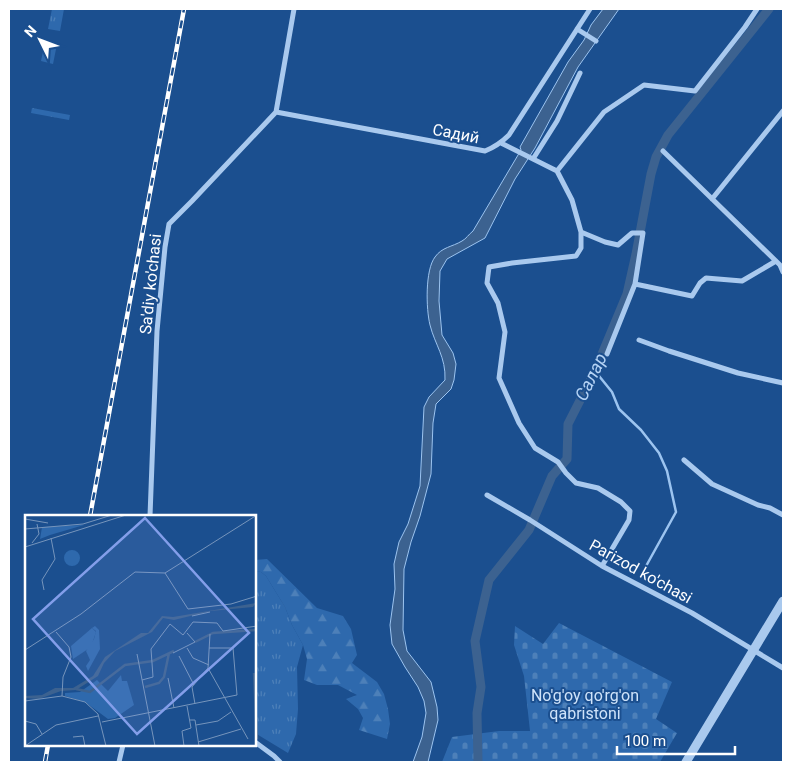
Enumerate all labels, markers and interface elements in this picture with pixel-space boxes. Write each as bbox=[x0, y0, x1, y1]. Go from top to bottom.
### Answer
north arrow bbox=[15, 15, 65, 65]
text: N bbox=[21, 22, 40, 40]
street label: Садий bbox=[431, 120, 481, 147]
street label: Sa'diy ko'chasi bbox=[136, 233, 165, 335]
water label: Салар bbox=[570, 350, 611, 404]
inset map bbox=[25, 515, 256, 746]
street label: Parizod ko'chasi bbox=[586, 535, 695, 608]
park label: No'g'oy qo'rg'on qabristoni bbox=[531, 686, 639, 723]
scale bar bbox=[617, 724, 734, 756]
text: 100 m bbox=[624, 732, 666, 750]

